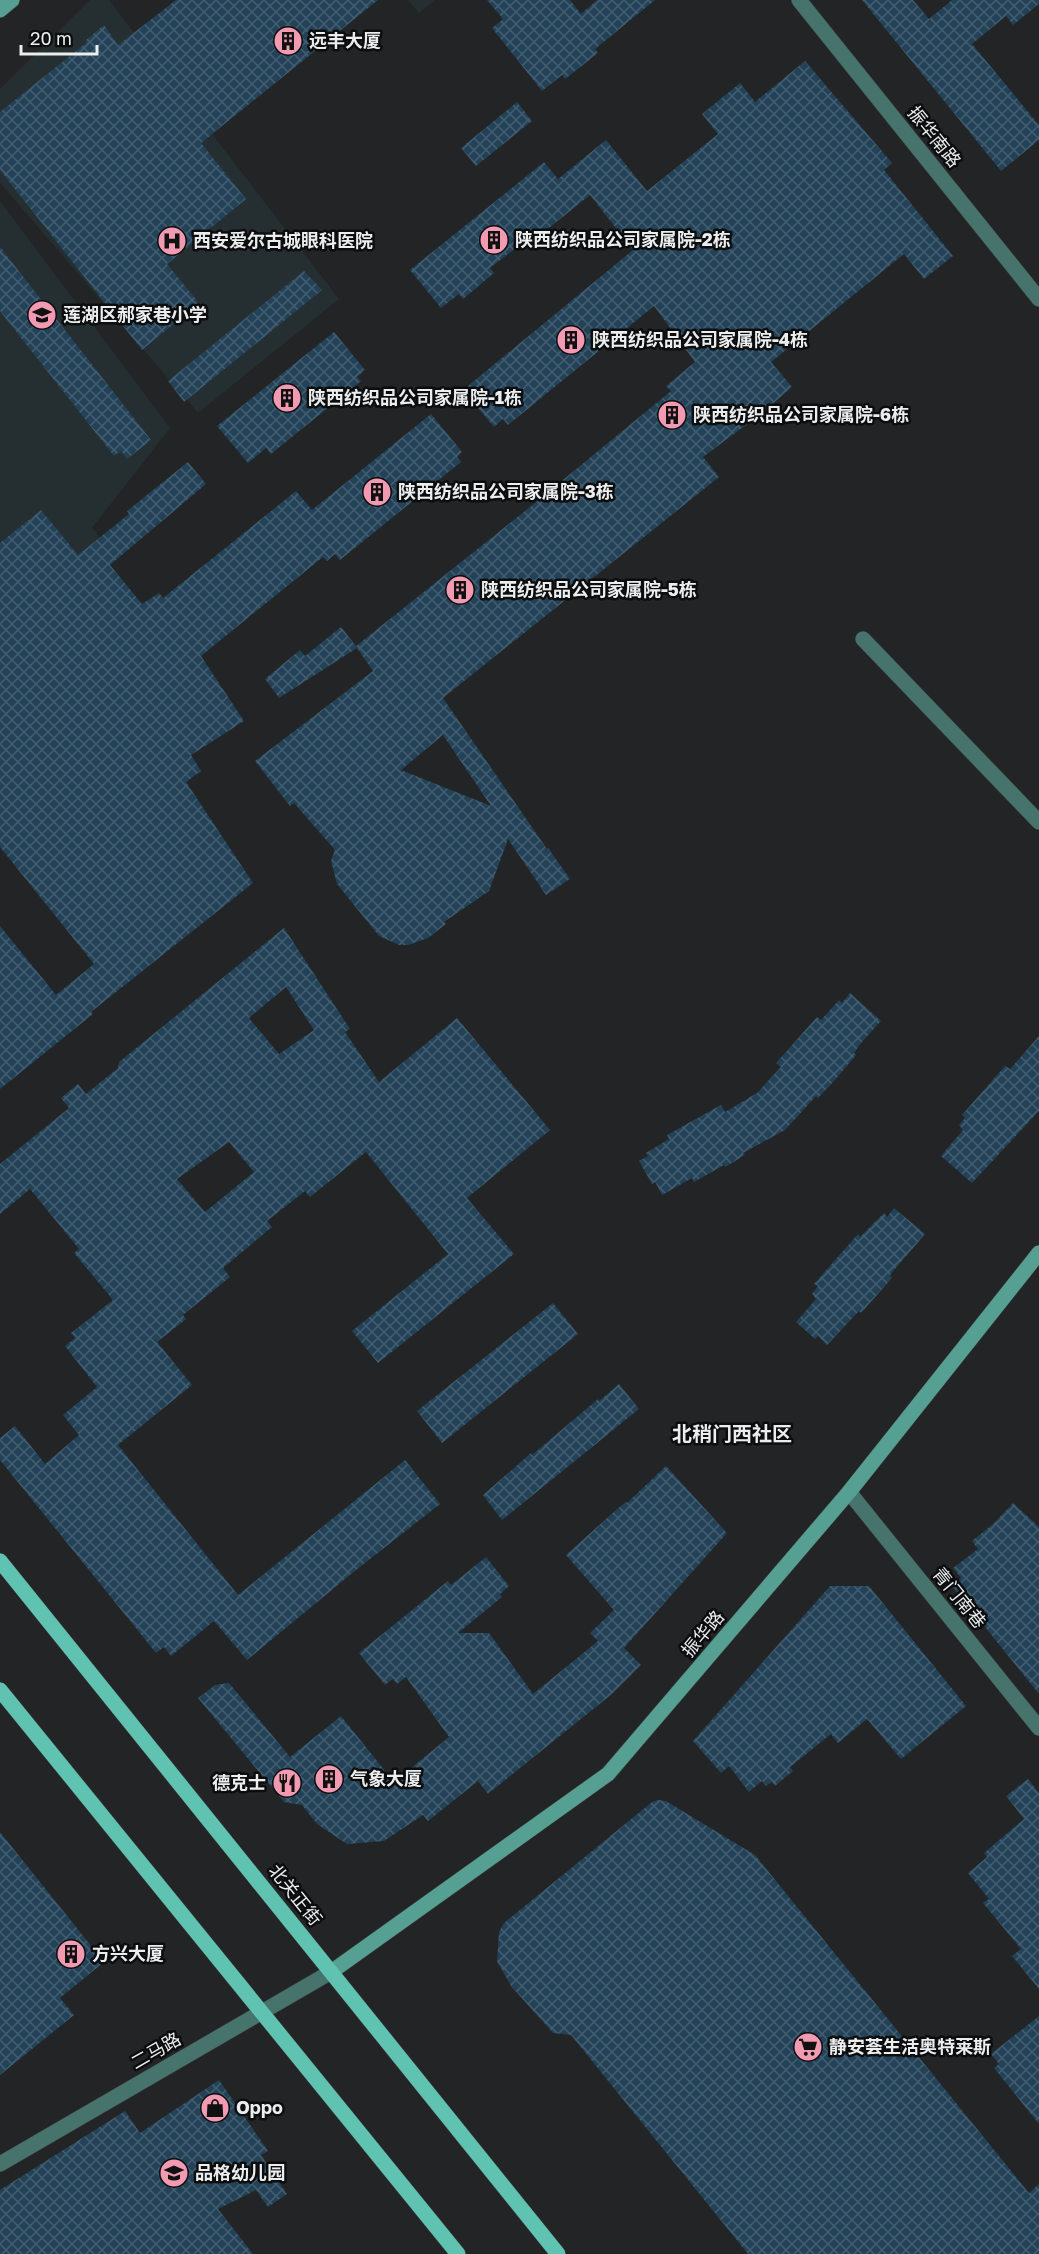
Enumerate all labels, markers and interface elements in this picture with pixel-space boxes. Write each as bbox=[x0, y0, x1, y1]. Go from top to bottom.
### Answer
scale bar bbox=[21, 18, 98, 56]
building icon: 远丰大厦 bbox=[272, 25, 304, 57]
text: 20 m bbox=[30, 27, 72, 49]
place label: 远丰大厦 bbox=[309, 29, 381, 51]
street label: 振华南路 bbox=[904, 101, 966, 171]
building icon: 陕西纺织品公司家属院-2栋 bbox=[478, 224, 510, 256]
hospital icon: 西安爱尔古城眼科医院 bbox=[156, 225, 188, 257]
place label: 陕西纺织品公司家属院-2栋 bbox=[515, 228, 731, 250]
place label: 西安爱尔古城眼科医院 bbox=[193, 229, 373, 251]
school or university icon: 莲湖区郝家巷小学 bbox=[26, 299, 58, 331]
place label: 莲湖区郝家巷小学 bbox=[63, 303, 207, 325]
building icon: 陕西纺织品公司家属院-4栋 bbox=[555, 324, 587, 356]
place label: 陕西纺织品公司家属院-4栋 bbox=[592, 328, 808, 350]
building icon: 陕西纺织品公司家属院-1栋 bbox=[271, 382, 303, 414]
place label: 陕西纺织品公司家属院-1栋 bbox=[308, 386, 522, 408]
building icon: 陕西纺织品公司家属院-6栋 bbox=[656, 399, 688, 431]
place label: 陕西纺织品公司家属院-6栋 bbox=[693, 403, 909, 425]
building icon: 陕西纺织品公司家属院-3栋 bbox=[361, 476, 393, 508]
place label: 陕西纺织品公司家属院-3栋 bbox=[398, 480, 614, 502]
building icon: 陕西纺织品公司家属院-5栋 bbox=[444, 574, 476, 606]
place label: 陕西纺织品公司家属院-5栋 bbox=[481, 578, 697, 600]
district label: 北稍门西社区 bbox=[672, 1421, 792, 1445]
street label: 青门南巷 bbox=[929, 1562, 991, 1632]
street label: 振华路 bbox=[676, 1606, 728, 1661]
building icon: 气象大厦 bbox=[313, 1763, 345, 1795]
restaurant icon: 德克士 bbox=[271, 1767, 303, 1799]
place label: 气象大厦 bbox=[350, 1767, 422, 1789]
place label: 德克士 bbox=[212, 1771, 266, 1793]
street label: 北关正街 bbox=[265, 1859, 327, 1929]
building icon: 方兴大厦 bbox=[55, 1938, 87, 1970]
place label: 方兴大厦 bbox=[92, 1942, 164, 1964]
street label: 二马路 bbox=[127, 2027, 184, 2073]
supermarket icon: 静安荟生活奥特莱斯 bbox=[792, 2031, 824, 2063]
place label: 静安荟生活奥特莱斯 bbox=[829, 2035, 991, 2057]
shop icon: Oppo bbox=[199, 2092, 231, 2124]
place label: Oppo bbox=[236, 2096, 283, 2118]
school or university icon: 品格幼儿园 bbox=[158, 2157, 190, 2189]
place label: 品格幼儿园 bbox=[195, 2161, 285, 2183]

